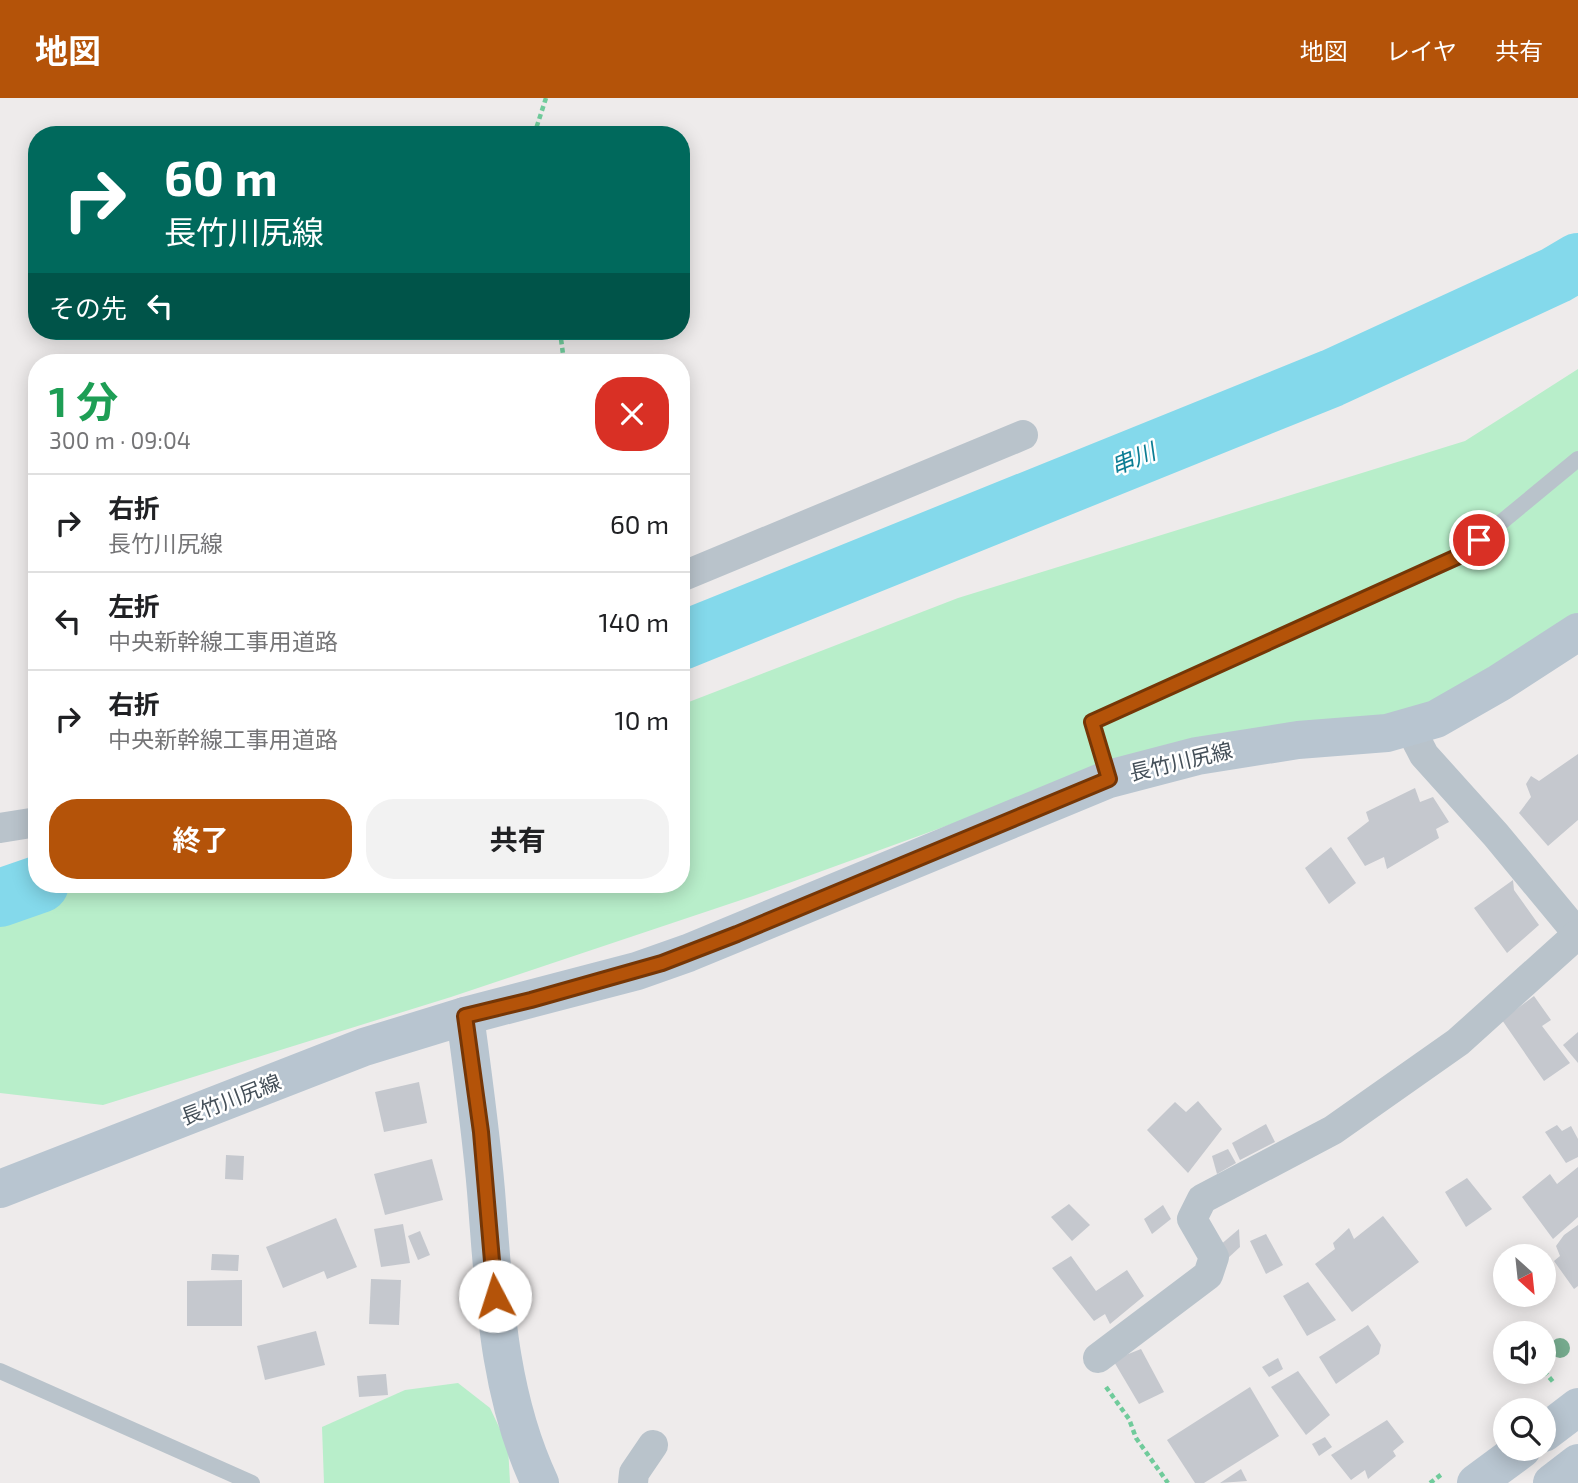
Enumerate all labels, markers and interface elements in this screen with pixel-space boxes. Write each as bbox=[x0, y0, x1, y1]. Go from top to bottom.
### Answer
text: 地図 bbox=[35, 30, 101, 70]
text: 地図 bbox=[1300, 36, 1348, 65]
text: レイヤ bbox=[1386, 36, 1457, 65]
text: 共有 bbox=[1495, 36, 1543, 65]
text: 60 m bbox=[164, 147, 278, 206]
icon: right bbox=[49, 154, 140, 245]
text: 長竹川尻線 bbox=[164, 212, 324, 250]
icon: left bbox=[141, 287, 179, 325]
text: その先 bbox=[49, 292, 127, 323]
text: 1 分 bbox=[49, 375, 118, 425]
button: close bbox=[595, 377, 669, 451]
text: 300 m · 09:04 bbox=[49, 426, 191, 454]
water label: 串川 bbox=[1106, 435, 1162, 480]
text: 右折 bbox=[108, 492, 160, 523]
icon: right bbox=[49, 504, 87, 542]
text: 60 m bbox=[610, 508, 669, 539]
pin bbox=[1449, 510, 1509, 570]
icon: arrive bbox=[1460, 521, 1498, 559]
text: 長竹川尻線 bbox=[108, 529, 223, 557]
text: 左折 bbox=[108, 590, 160, 621]
icon: left bbox=[49, 602, 87, 640]
text: 140 m bbox=[598, 606, 669, 637]
text: 中央新幹線工事用道路 bbox=[108, 627, 338, 655]
text: 右折 bbox=[108, 688, 160, 719]
icon: right bbox=[49, 700, 87, 738]
text: 10 m bbox=[614, 704, 669, 735]
text: 中央新幹線工事用道路 bbox=[108, 725, 338, 753]
street label: 長竹川尻線 bbox=[1127, 737, 1235, 785]
button: 終了 bbox=[49, 799, 352, 879]
button: 共有 bbox=[366, 799, 669, 879]
street label: 長竹川尻線 bbox=[177, 1068, 284, 1129]
north arrow bbox=[1493, 1244, 1556, 1307]
map controls bbox=[1493, 1244, 1556, 1461]
position arrow bbox=[458, 1259, 532, 1333]
button: sound bbox=[1493, 1321, 1556, 1384]
button: search bbox=[1493, 1398, 1556, 1461]

